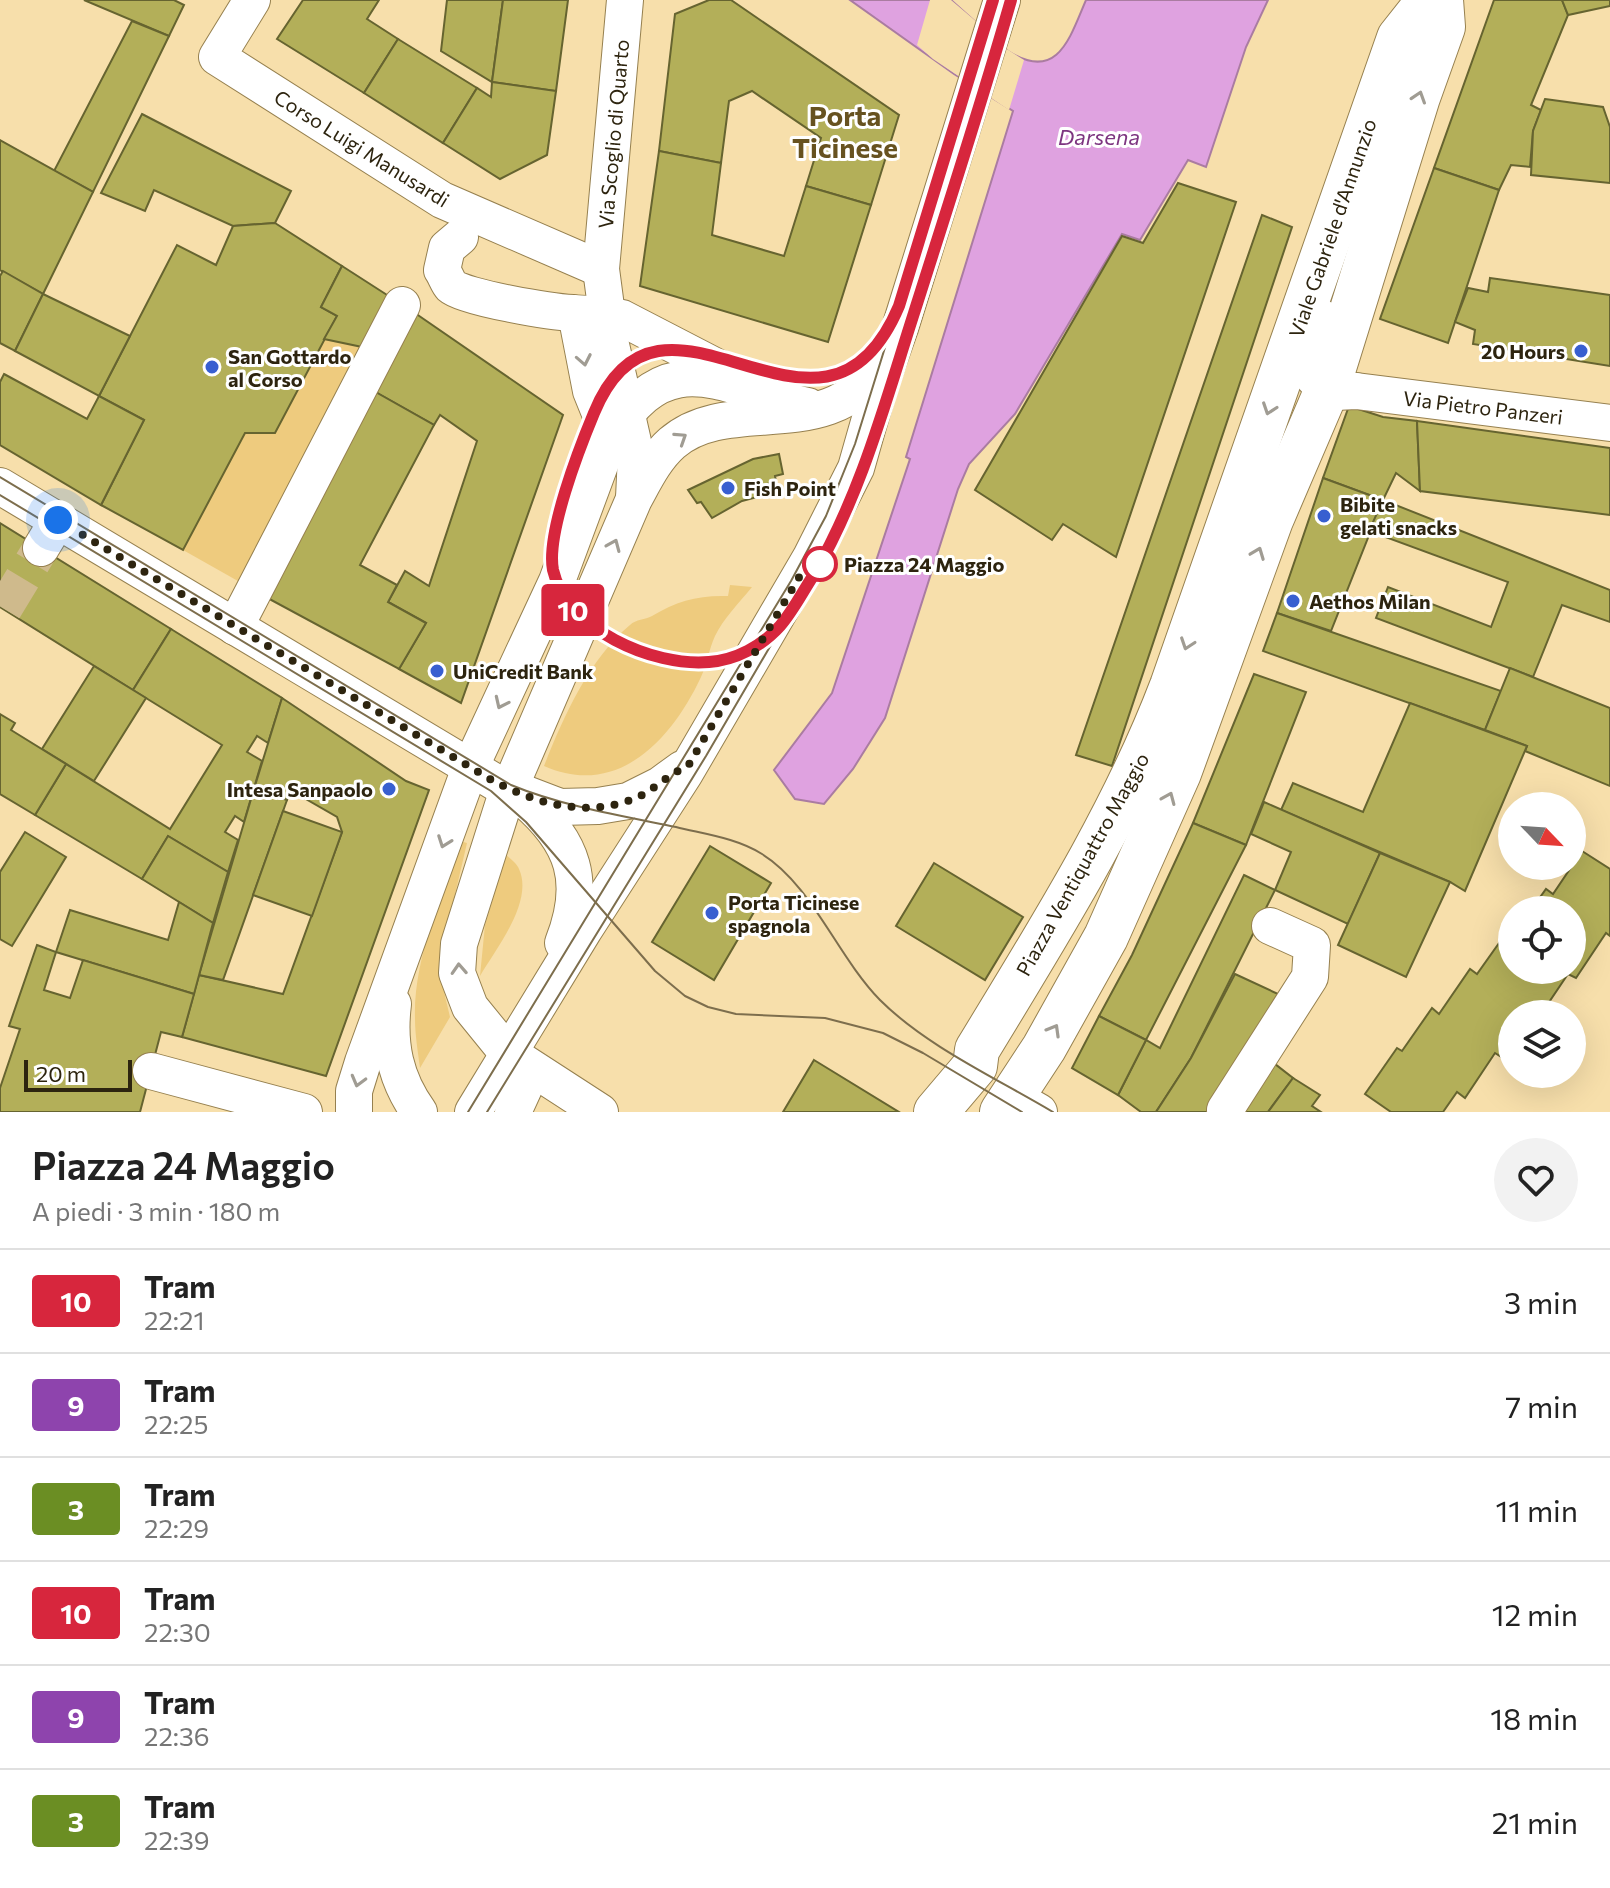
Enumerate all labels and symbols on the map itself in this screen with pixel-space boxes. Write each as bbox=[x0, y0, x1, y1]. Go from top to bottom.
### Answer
street label: Via Scoglio di Quarto bbox=[593, 38, 633, 230]
street label: Corso Luigi Manusardi bbox=[270, 84, 454, 212]
one-way arrow bbox=[1410, 90, 1426, 104]
district label: Porta Ticinese bbox=[792, 98, 898, 164]
street label: Viale Gabriele d'Annunzio bbox=[1283, 115, 1381, 341]
water label: Darsena bbox=[1058, 123, 1140, 150]
place label: 20 Hours bbox=[1481, 339, 1565, 363]
marker: 20 Hours bbox=[1572, 342, 1590, 360]
place label: San Gottardo al Corso bbox=[228, 344, 352, 391]
one-way arrow bbox=[575, 353, 592, 366]
marker: San Gottardo al Corso bbox=[203, 358, 221, 376]
street label: Via Pietro Panzeri bbox=[1402, 385, 1564, 429]
one-way arrow bbox=[1263, 401, 1279, 415]
one-way arrow bbox=[672, 433, 686, 448]
place label: Fish Point bbox=[744, 476, 836, 500]
marker: Fish Point bbox=[719, 479, 737, 497]
place label: Bibite gelati snacks bbox=[1340, 492, 1457, 539]
your location bbox=[38, 500, 78, 540]
marker: Bibite gelati snacks bbox=[1315, 507, 1333, 525]
one-way arrow bbox=[605, 539, 621, 553]
marker: Piazza 24 Maggio bbox=[803, 547, 837, 581]
one-way arrow bbox=[1248, 547, 1265, 561]
place label: Piazza 24 Maggio bbox=[844, 552, 1004, 576]
line badge: 10 bbox=[537, 584, 609, 636]
place label: Aethos Milan bbox=[1309, 589, 1431, 613]
marker: Aethos Milan bbox=[1284, 592, 1302, 610]
one-way arrow bbox=[1180, 636, 1197, 650]
place label: UniCredit Bank bbox=[453, 659, 594, 683]
marker: UniCredit Bank bbox=[428, 662, 446, 680]
one-way arrow bbox=[494, 695, 510, 709]
street label: Piazza Ventiquattro Maggio bbox=[1011, 748, 1153, 980]
place label: Intesa Sanpaolo bbox=[227, 777, 373, 801]
marker: Intesa Sanpaolo bbox=[380, 780, 398, 798]
one-way arrow bbox=[1160, 791, 1176, 806]
north arrow bbox=[1498, 792, 1586, 880]
one-way arrow bbox=[437, 834, 454, 848]
place label: Porta Ticinese spagnola bbox=[728, 890, 859, 937]
marker: Porta Ticinese spagnola bbox=[703, 904, 721, 922]
one-way arrow bbox=[451, 962, 468, 975]
one-way arrow bbox=[1044, 1025, 1060, 1039]
scale bar bbox=[24, 1056, 132, 1092]
one-way arrow bbox=[350, 1074, 367, 1088]

